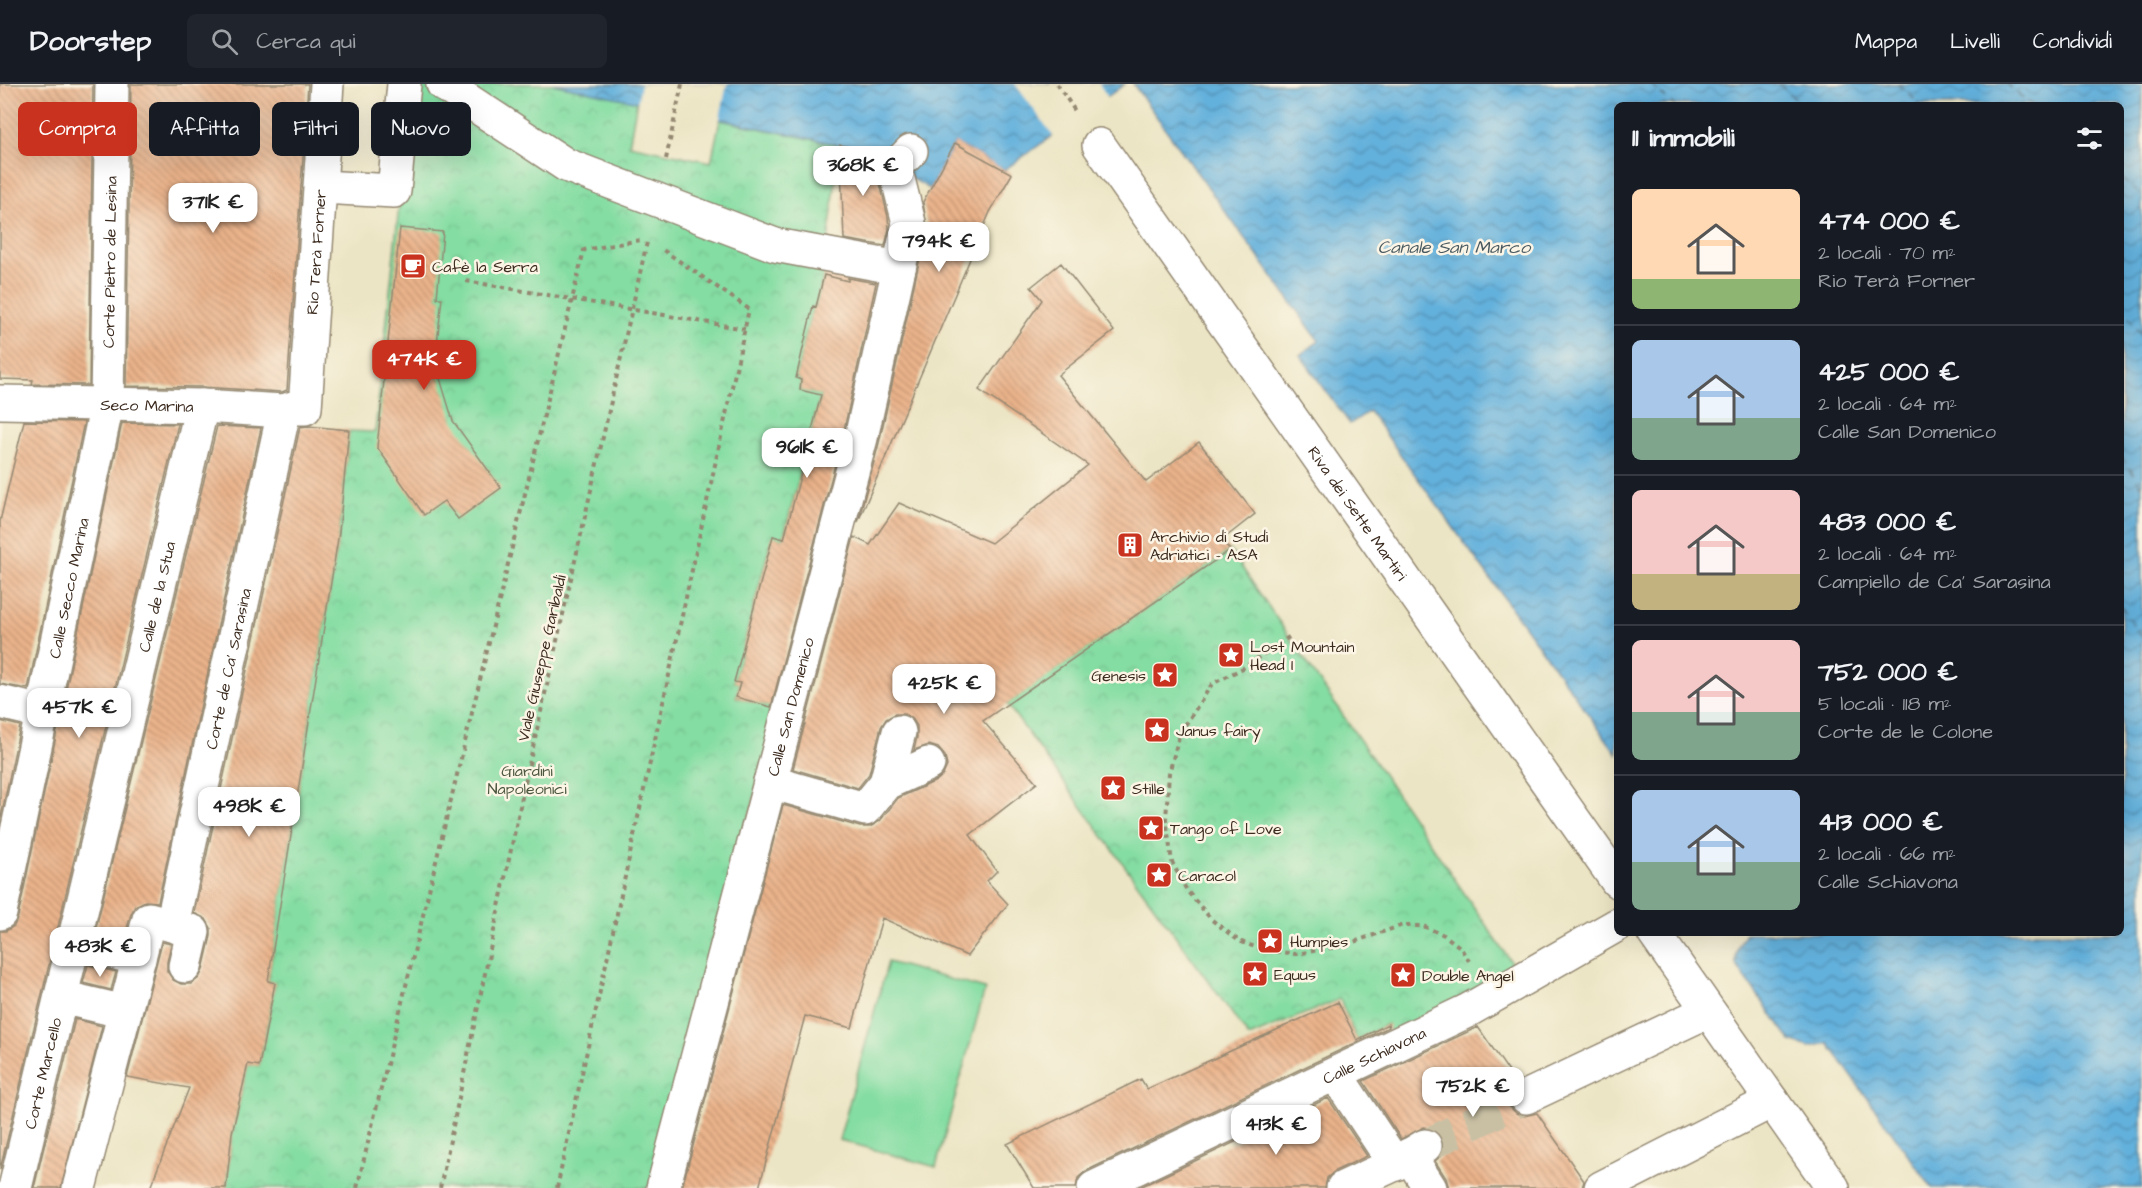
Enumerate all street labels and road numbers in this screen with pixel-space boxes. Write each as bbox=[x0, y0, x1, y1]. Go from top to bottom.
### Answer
street label: Corte Pietro de Lesina bbox=[98, 176, 123, 348]
street label: Rio Terà Forner bbox=[301, 189, 332, 316]
street label: Seco Marina bbox=[100, 394, 194, 418]
street label: Riva dei Sette Martiri bbox=[1302, 442, 1412, 586]
street label: Calle Secco Marina bbox=[44, 516, 95, 661]
street label: Calle de la Stua bbox=[134, 539, 181, 654]
street label: Viale Giuseppe Garibaldi bbox=[512, 572, 572, 744]
street label: Corte de Ca' Sarasina bbox=[201, 586, 257, 752]
street label: Calle San Domenico bbox=[762, 635, 820, 778]
street label: Corte Marcello bbox=[19, 1016, 67, 1131]
street label: Calle Schiavona bbox=[1319, 1022, 1430, 1090]

